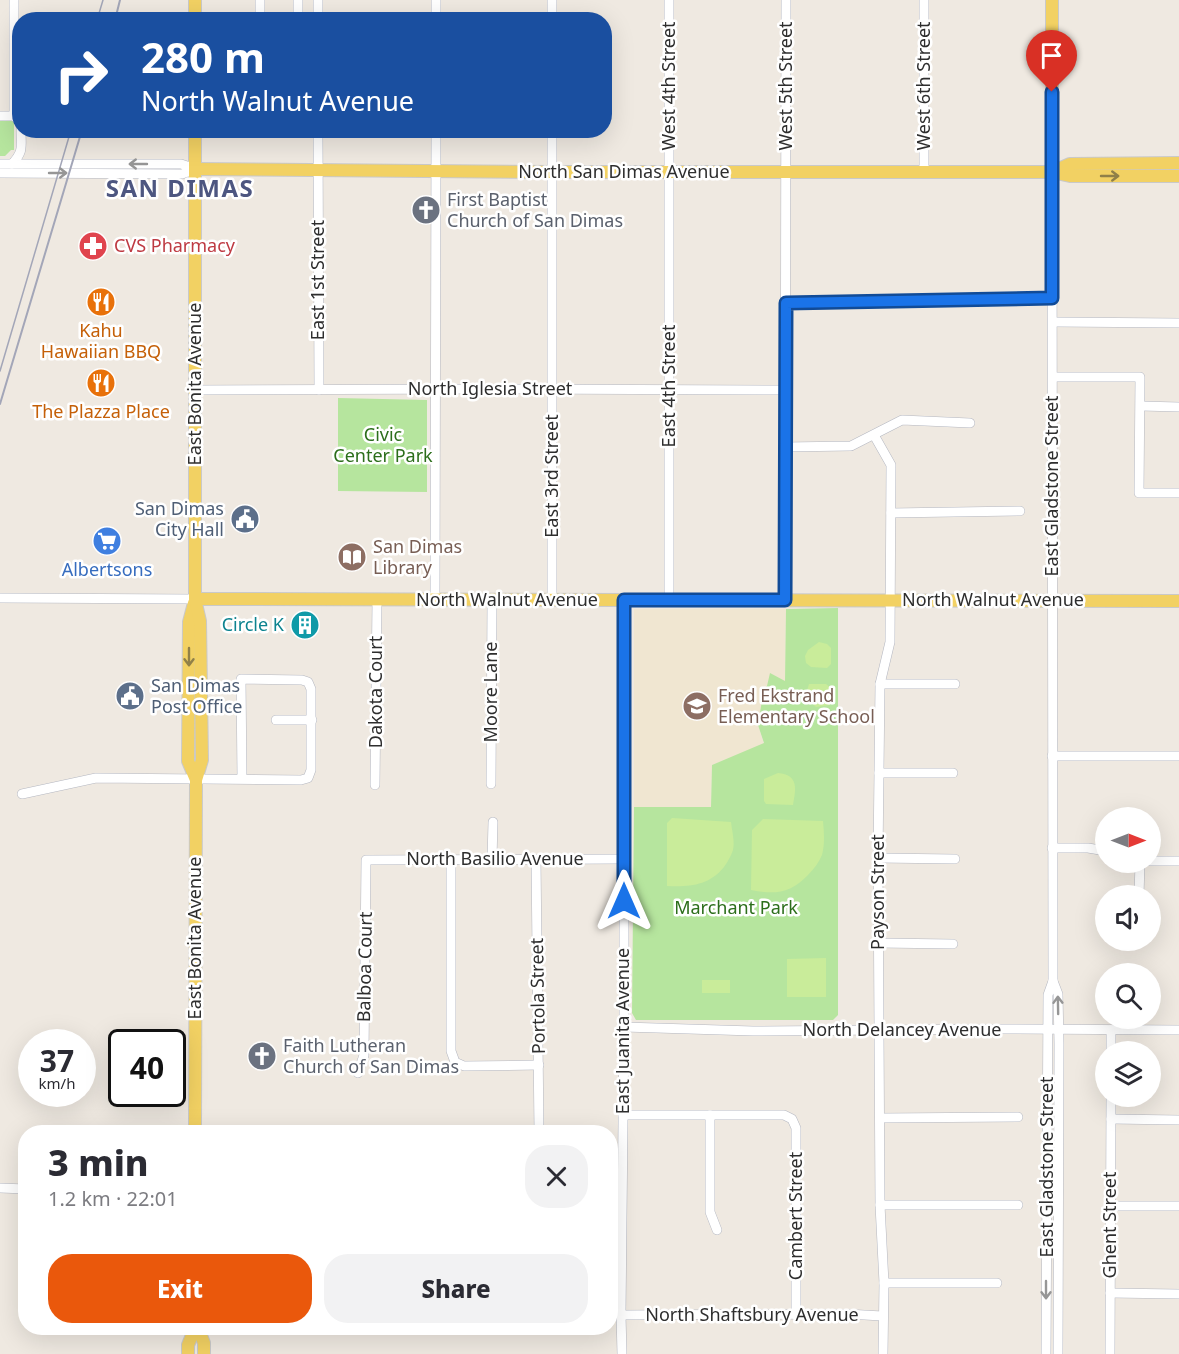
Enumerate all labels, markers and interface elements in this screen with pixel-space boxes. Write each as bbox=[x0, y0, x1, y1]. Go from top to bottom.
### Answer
street label: West 4th Street bbox=[656, 21, 680, 151]
street label: West 5th Street bbox=[773, 21, 797, 151]
street label: West 6th Street bbox=[911, 21, 935, 151]
text: 280 m bbox=[141, 28, 265, 85]
pin bbox=[1026, 30, 1077, 92]
icon: right bbox=[42, 36, 120, 114]
icon: arrive bbox=[1035, 39, 1068, 72]
text: North Walnut Avenue bbox=[141, 82, 414, 119]
one-way arrow bbox=[128, 158, 148, 170]
street label: North San Dimas Avenue bbox=[518, 159, 730, 183]
one-way arrow bbox=[48, 167, 68, 179]
one-way arrow bbox=[1100, 170, 1120, 182]
district label: SAN DIMAS bbox=[106, 171, 254, 204]
place label: First Baptist Church of San Dimas bbox=[447, 187, 623, 232]
church icon: First Baptist Church of San Dimas bbox=[410, 194, 442, 226]
street label: East 1st Street bbox=[305, 219, 329, 340]
pharmacy icon: CVS Pharmacy bbox=[77, 230, 109, 262]
place label: CVS Pharmacy bbox=[114, 233, 236, 257]
restaurant icon: Kahu Hawaiian BBQ bbox=[85, 286, 117, 318]
street label: East Bonita Avenue bbox=[182, 303, 206, 465]
place label: Kahu Hawaiian BBQ bbox=[41, 318, 161, 363]
street label: East 4th Street bbox=[656, 324, 680, 447]
restaurant icon: The Plazza Place bbox=[85, 367, 117, 399]
street label: North Iglesia Street bbox=[408, 376, 573, 400]
street label: East Gladstone Street bbox=[1039, 395, 1063, 577]
place label: The Plazza Place bbox=[32, 399, 170, 423]
street label: East 3rd Street bbox=[539, 414, 563, 538]
park label: Civic Center Park bbox=[333, 422, 433, 467]
place label: San Dimas City Hall bbox=[135, 496, 224, 541]
public building icon: San Dimas City Hall bbox=[229, 503, 261, 535]
supermarket icon: Albertsons bbox=[91, 525, 123, 557]
place label: San Dimas Library bbox=[373, 534, 462, 579]
library icon: San Dimas Library bbox=[336, 541, 368, 573]
place label: Albertsons bbox=[62, 557, 152, 581]
street label: North Walnut Avenue bbox=[416, 587, 598, 611]
street label: North Walnut Avenue bbox=[902, 587, 1084, 611]
building icon: Circle K bbox=[289, 609, 321, 641]
place label: Circle K bbox=[222, 612, 285, 636]
street label: Dakota Court bbox=[363, 635, 387, 748]
street label: Moore Lane bbox=[478, 642, 502, 742]
one-way arrow bbox=[183, 647, 195, 667]
place label: San Dimas Post Office bbox=[151, 673, 242, 718]
public building icon: San Dimas Post Office bbox=[114, 680, 146, 712]
place label: Fred Ekstrand Elementary School bbox=[718, 683, 875, 728]
school or university icon: Fred Ekstrand Elementary School bbox=[681, 690, 713, 722]
north arrow bbox=[1095, 807, 1161, 873]
map controls bbox=[1095, 807, 1161, 1107]
street label: Payson Street bbox=[865, 834, 889, 950]
street label: North Basilio Avenue bbox=[406, 846, 584, 870]
street label: East Bonita Avenue bbox=[182, 857, 206, 1019]
position arrow bbox=[592, 869, 656, 933]
button: sound bbox=[1095, 885, 1161, 951]
park label: Marchant Park bbox=[674, 895, 798, 919]
street label: Balboa Court bbox=[351, 911, 377, 1022]
street label: Portola Street bbox=[524, 937, 550, 1054]
street label: East Juanita Avenue bbox=[610, 948, 634, 1114]
button: search bbox=[1095, 963, 1161, 1029]
one-way arrow bbox=[1052, 995, 1064, 1015]
street label: North Delancey Avenue bbox=[803, 1017, 1001, 1041]
speed limit sign: 40 bbox=[108, 1029, 186, 1107]
place label: Faith Lutheran Church of San Dimas bbox=[283, 1033, 459, 1078]
text: 37 bbox=[40, 1040, 74, 1081]
church icon: Faith Lutheran Church of San Dimas bbox=[246, 1040, 278, 1072]
button: layers bbox=[1095, 1041, 1161, 1107]
text: km/h bbox=[39, 1073, 75, 1093]
street label: East Gladstone Street bbox=[1034, 1076, 1058, 1258]
text: 3 min bbox=[48, 1138, 149, 1187]
button: close bbox=[525, 1145, 588, 1208]
street label: Cambert Street bbox=[783, 1151, 807, 1280]
street label: Ghent Street bbox=[1097, 1171, 1121, 1278]
text: 1.2 km · 22:01 bbox=[48, 1185, 178, 1212]
button: Exit bbox=[48, 1254, 312, 1323]
button: Share bbox=[324, 1254, 588, 1323]
one-way arrow bbox=[1040, 1280, 1052, 1300]
street label: North Shaftsbury Avenue bbox=[645, 1302, 859, 1326]

